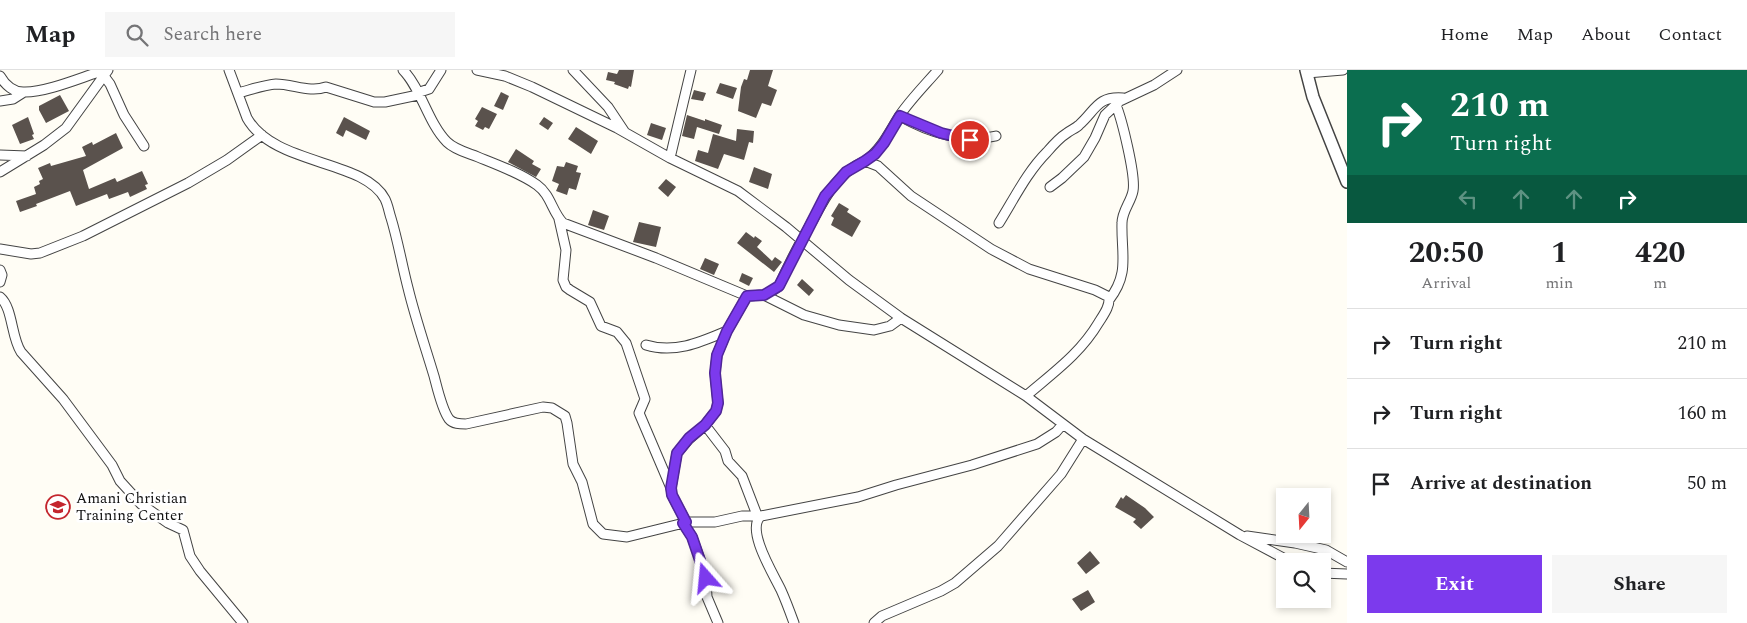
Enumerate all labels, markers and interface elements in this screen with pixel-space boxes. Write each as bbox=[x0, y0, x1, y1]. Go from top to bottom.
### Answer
search box bbox=[105, 12, 455, 57]
text: Map bbox=[25, 17, 75, 53]
text: Search here bbox=[163, 20, 262, 49]
icon: search bbox=[123, 21, 151, 49]
text: Home bbox=[1440, 21, 1489, 48]
text: Map bbox=[1517, 21, 1553, 48]
text: About bbox=[1581, 21, 1631, 48]
text: Contact bbox=[1659, 21, 1722, 48]
text: 210 m bbox=[1450, 79, 1549, 132]
icon: right bbox=[1367, 90, 1432, 155]
pin bbox=[949, 119, 991, 161]
icon: arrive bbox=[956, 126, 984, 154]
text: Turn right bbox=[1450, 127, 1552, 160]
icon: left bbox=[1454, 185, 1482, 213]
icon: ahead bbox=[1507, 185, 1535, 213]
icon: ahead bbox=[1560, 185, 1588, 213]
icon: right bbox=[1613, 185, 1641, 213]
text: 20:50 bbox=[1409, 230, 1484, 276]
text: 1 bbox=[1551, 230, 1568, 276]
text: 420 bbox=[1635, 230, 1685, 276]
text: Arrival bbox=[1421, 271, 1471, 295]
text: min bbox=[1545, 271, 1573, 295]
text: m bbox=[1653, 271, 1667, 295]
text: Turn right bbox=[1410, 329, 1503, 358]
text: 210 m bbox=[1677, 329, 1727, 358]
icon: right bbox=[1367, 330, 1395, 358]
text: Turn right bbox=[1410, 399, 1503, 428]
text: 160 m bbox=[1677, 399, 1727, 428]
icon: right bbox=[1367, 400, 1395, 428]
text: Arrive at destination bbox=[1410, 469, 1592, 498]
text: 50 m bbox=[1687, 469, 1727, 498]
icon: arrive bbox=[1367, 470, 1395, 498]
place label: Amani Christian Training Center bbox=[76, 487, 187, 527]
north arrow bbox=[1276, 488, 1331, 542]
map controls bbox=[1276, 488, 1331, 608]
school or university icon: Amani Christian Training Center bbox=[45, 494, 71, 520]
position arrow bbox=[679, 551, 731, 603]
button: search bbox=[1276, 553, 1331, 608]
button: Exit bbox=[1367, 555, 1542, 613]
button: Share bbox=[1552, 555, 1727, 613]

